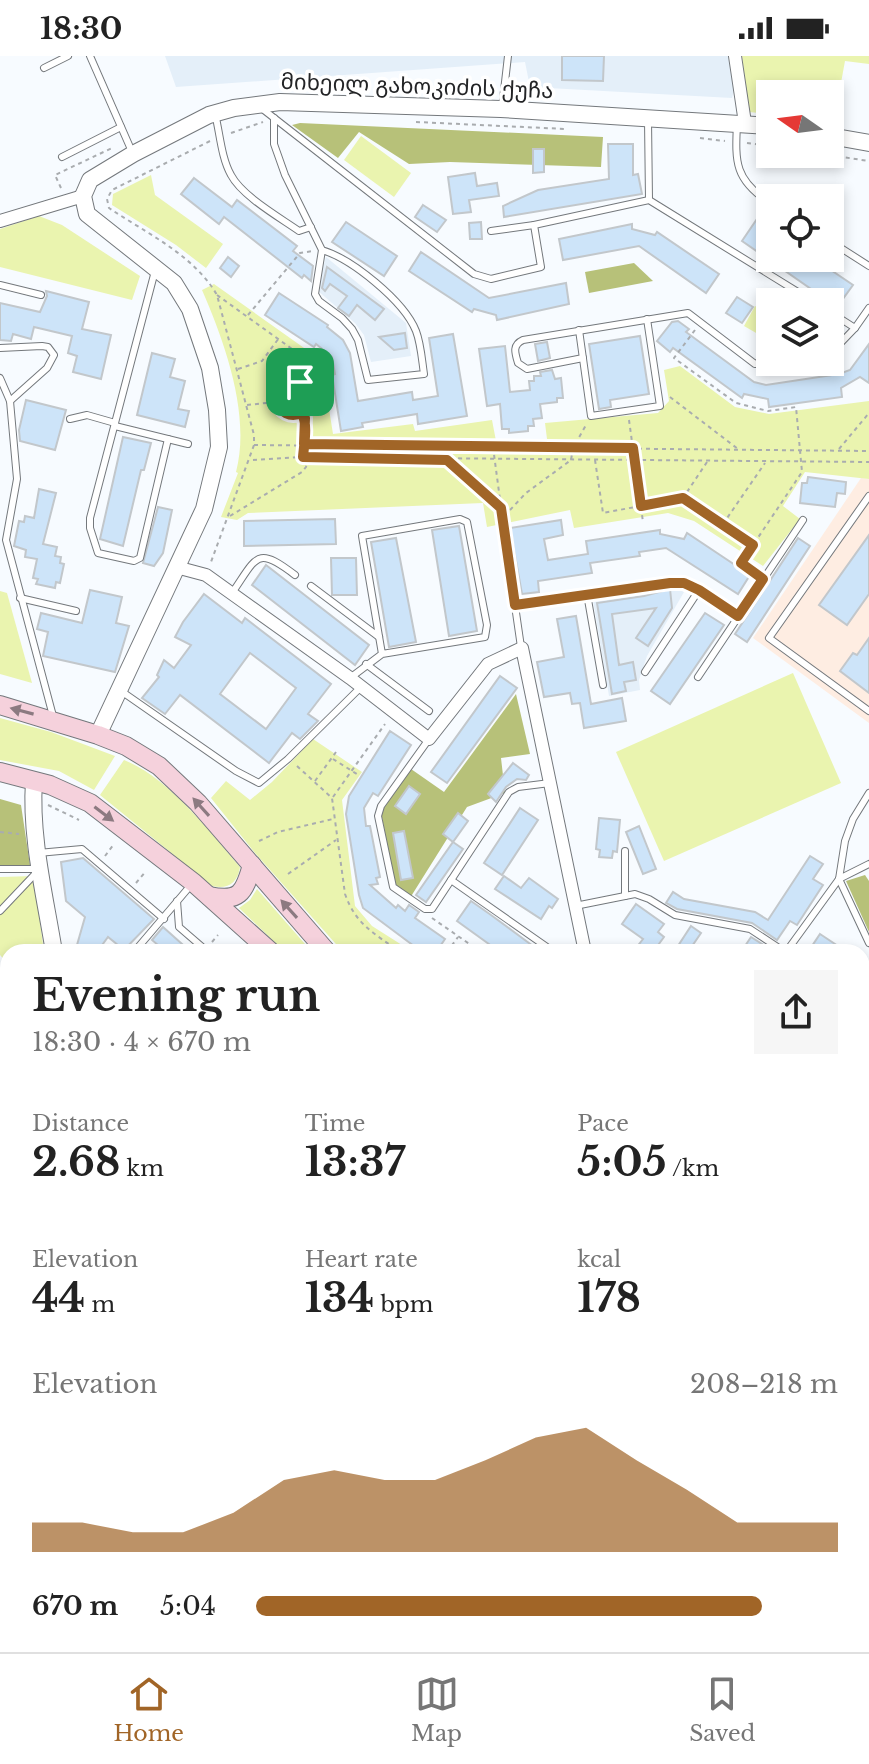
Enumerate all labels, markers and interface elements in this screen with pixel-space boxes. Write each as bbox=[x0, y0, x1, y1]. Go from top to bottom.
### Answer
text: 18:30 bbox=[40, 10, 122, 47]
street label: მიხეილ გახოკიძის ქუჩა bbox=[280, 68, 554, 104]
north arrow bbox=[756, 80, 844, 168]
map controls bbox=[756, 80, 844, 376]
button: locate bbox=[756, 184, 844, 272]
button: layers bbox=[756, 288, 844, 376]
pin bbox=[266, 348, 334, 416]
icon: arrive bbox=[278, 360, 322, 404]
one-way arrow bbox=[10, 704, 35, 716]
one-way arrow bbox=[193, 797, 210, 817]
one-way arrow bbox=[93, 805, 114, 821]
one-way arrow bbox=[280, 900, 298, 919]
text: Evening run bbox=[32, 968, 320, 1023]
button: share bbox=[754, 970, 838, 1054]
text: 18:30 · 4 × 670 m bbox=[32, 1026, 251, 1058]
text: Distance bbox=[32, 1110, 129, 1137]
text: Time bbox=[305, 1110, 365, 1137]
text: Pace bbox=[577, 1110, 629, 1137]
text: 2.68 bbox=[32, 1137, 120, 1187]
text: 13:37 bbox=[305, 1137, 405, 1187]
text: 5:05 bbox=[577, 1137, 667, 1187]
text: km bbox=[120, 1155, 164, 1182]
text: /km bbox=[667, 1155, 719, 1182]
text: Elevation bbox=[32, 1246, 138, 1273]
text: Heart rate bbox=[305, 1246, 418, 1273]
text: kcal bbox=[577, 1246, 621, 1273]
text: 44 bbox=[32, 1273, 85, 1323]
text: 134 bbox=[305, 1273, 374, 1323]
text: 178 bbox=[577, 1273, 641, 1323]
text: m bbox=[85, 1291, 115, 1318]
text: bpm bbox=[374, 1291, 433, 1318]
text: Elevation bbox=[32, 1368, 158, 1400]
text: 208–218 m bbox=[690, 1368, 838, 1400]
text: 670 m bbox=[32, 1590, 118, 1622]
text: 5:04 bbox=[160, 1590, 216, 1622]
tab: Home bbox=[114, 1672, 184, 1747]
tab: Map bbox=[411, 1672, 462, 1747]
tab: Saved bbox=[689, 1672, 755, 1747]

